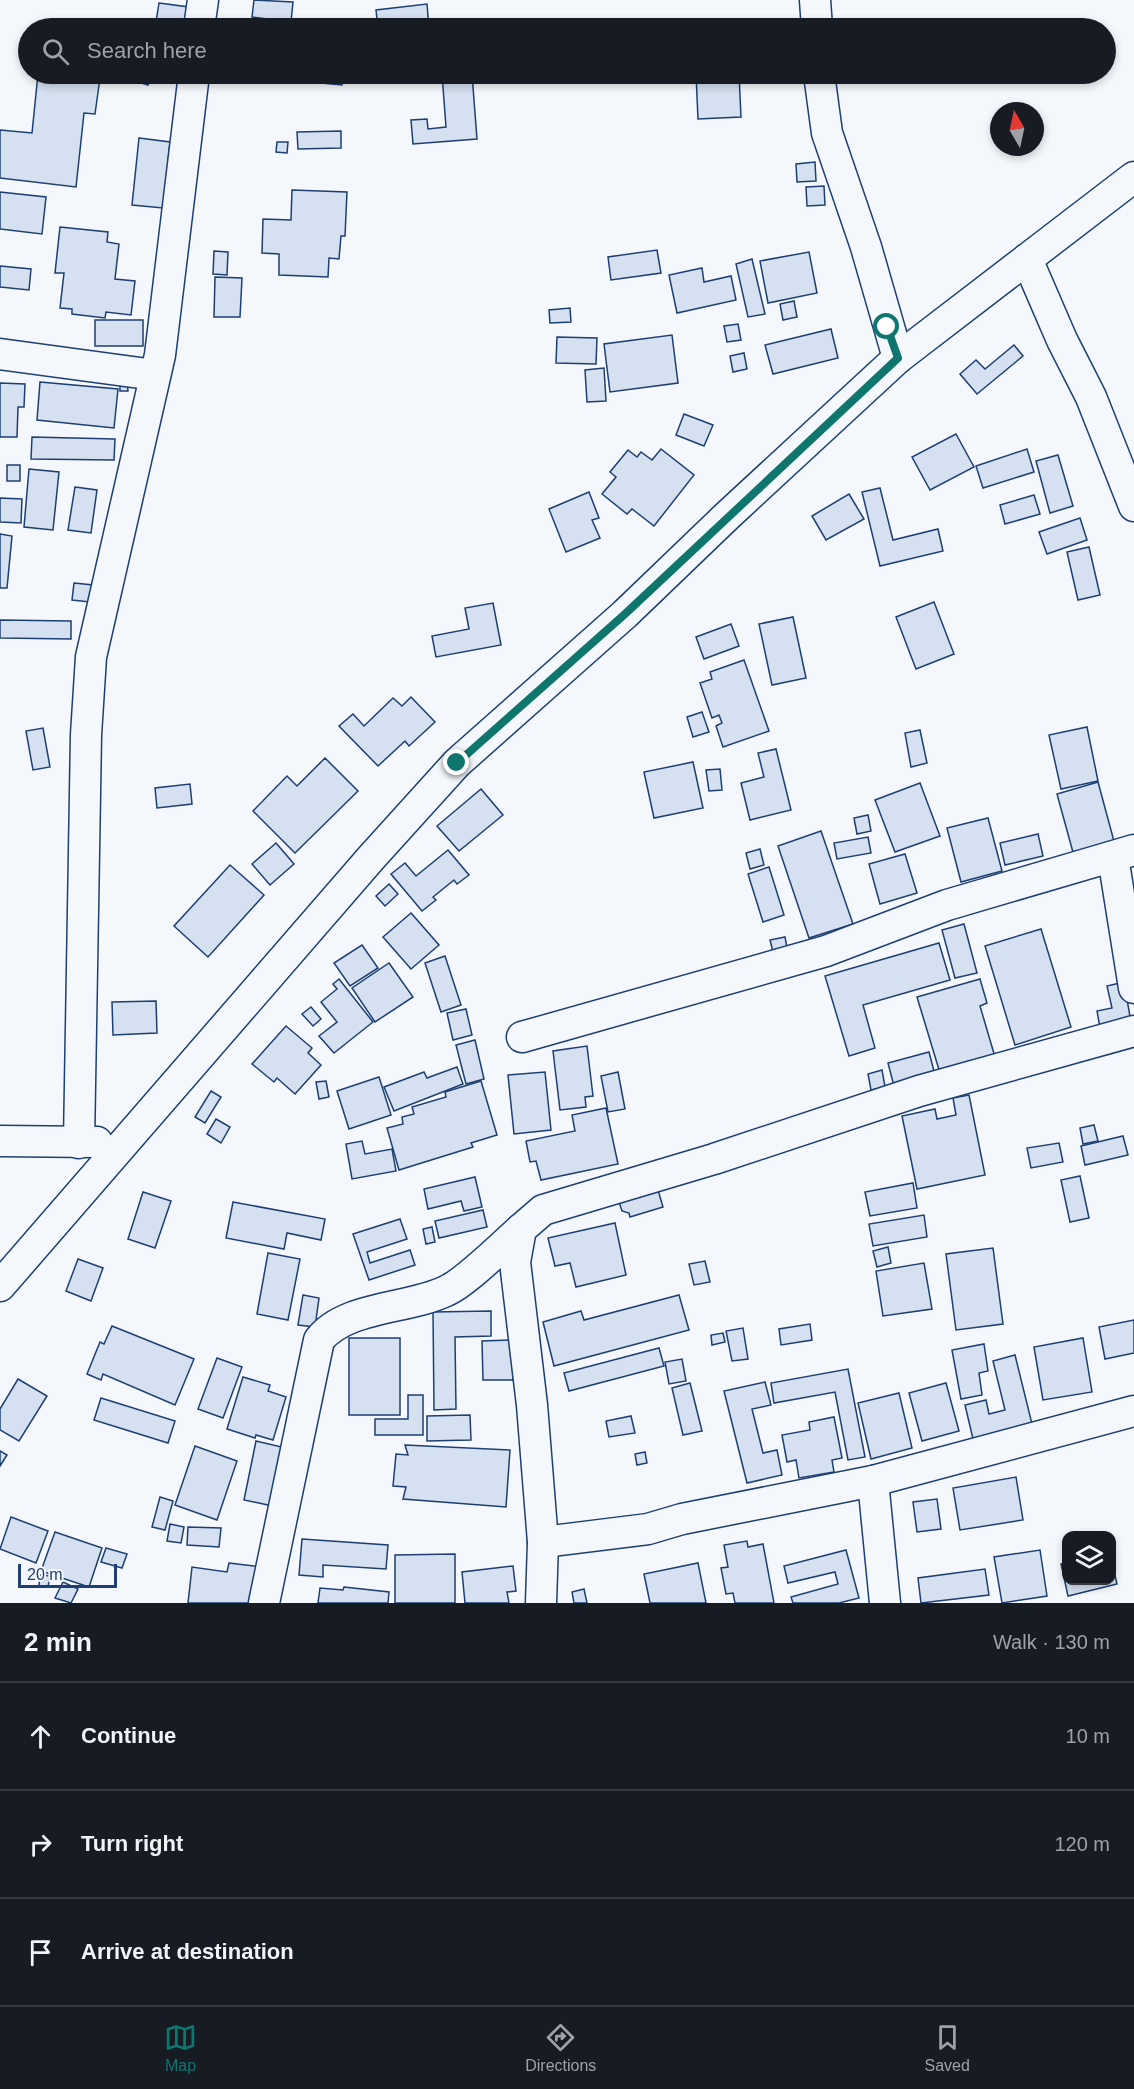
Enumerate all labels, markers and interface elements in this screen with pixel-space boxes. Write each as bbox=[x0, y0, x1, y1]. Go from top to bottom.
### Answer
search box bbox=[18, 18, 1116, 84]
icon: search bbox=[39, 35, 72, 68]
text: Search here bbox=[87, 38, 207, 63]
north arrow bbox=[990, 102, 1044, 156]
route start bbox=[873, 313, 899, 339]
route end bbox=[443, 749, 469, 775]
map controls bbox=[1062, 1531, 1116, 1585]
button: layers bbox=[1062, 1531, 1116, 1585]
scale bar bbox=[18, 1561, 117, 1588]
text: 20 m bbox=[27, 1566, 63, 1583]
text: 2 min bbox=[24, 1627, 92, 1657]
text: Walk · 130 m bbox=[993, 1631, 1110, 1653]
icon: ahead bbox=[24, 1720, 57, 1753]
text: Continue bbox=[81, 1723, 176, 1748]
text: 10 m bbox=[1066, 1725, 1110, 1747]
icon: right bbox=[24, 1828, 57, 1861]
text: Turn right bbox=[81, 1831, 183, 1856]
text: 120 m bbox=[1054, 1833, 1110, 1855]
icon: arrive bbox=[24, 1936, 57, 1969]
text: Arrive at destination bbox=[81, 1939, 294, 1964]
tab: Map bbox=[164, 2021, 197, 2075]
tab: Directions bbox=[525, 2021, 596, 2075]
tab: Saved bbox=[925, 2021, 970, 2075]

